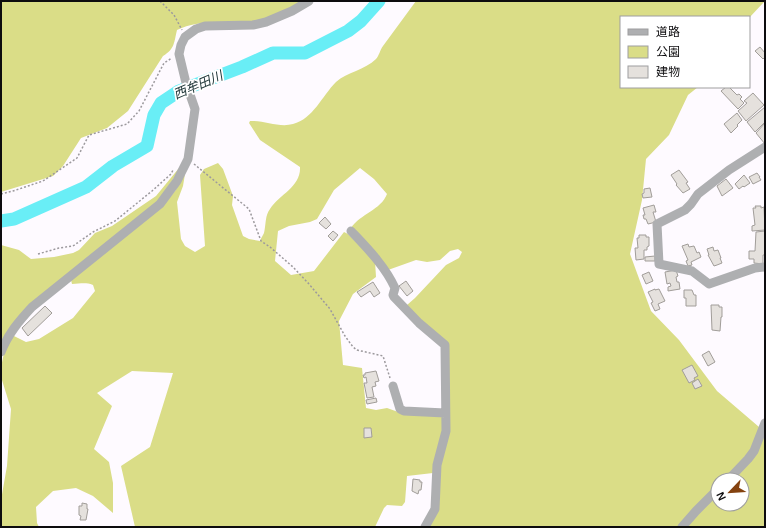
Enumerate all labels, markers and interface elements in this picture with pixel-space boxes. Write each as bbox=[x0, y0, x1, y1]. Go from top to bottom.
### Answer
legend bbox=[620, 16, 750, 88]
text: 道路 bbox=[656, 25, 680, 39]
text: 公園 bbox=[656, 45, 680, 59]
text: 建物 bbox=[656, 65, 680, 79]
water label: 西牟田川 bbox=[171, 67, 227, 102]
north arrow bbox=[710, 472, 750, 512]
text: N bbox=[714, 490, 728, 502]

